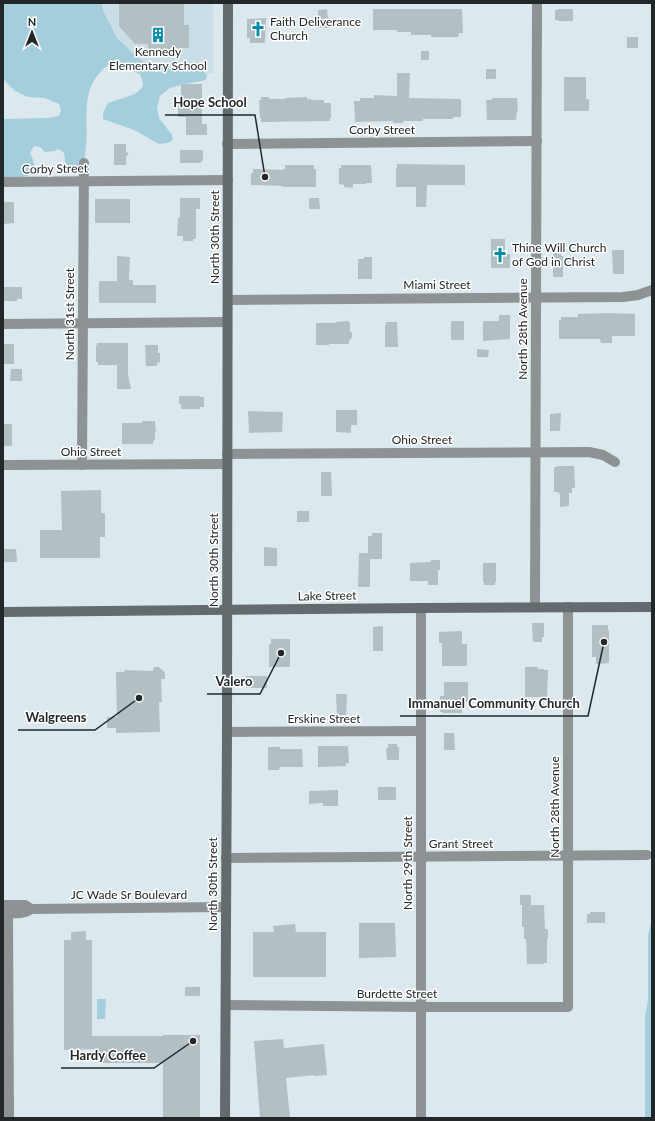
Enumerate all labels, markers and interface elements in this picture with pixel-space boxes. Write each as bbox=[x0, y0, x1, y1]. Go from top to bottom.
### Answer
north arrow bbox=[12, 12, 52, 52]
place label: Faith Deliverance Church bbox=[270, 14, 361, 43]
text: N bbox=[28, 15, 36, 28]
church icon: Faith Deliverance Church bbox=[249, 20, 267, 38]
building icon: Kennedy Elementary School bbox=[149, 26, 167, 44]
place label: Kennedy Elementary School bbox=[109, 44, 207, 73]
callout: Hope School bbox=[165, 90, 255, 115]
text: Hope School bbox=[173, 94, 247, 110]
street label: Corby Street bbox=[349, 122, 416, 137]
street label: Corby Street bbox=[22, 160, 89, 177]
street label: North 30th Street bbox=[207, 189, 222, 284]
place label: Thine Will Church of God in Christ bbox=[512, 240, 606, 269]
church icon: Thine Will Church of God in Christ bbox=[491, 246, 509, 264]
street label: North 31st Street bbox=[62, 267, 77, 360]
street label: Miami Street bbox=[403, 277, 471, 292]
street label: North 28th Avenue bbox=[515, 278, 530, 380]
street label: Ohio Street bbox=[392, 432, 453, 447]
street label: Ohio Street bbox=[61, 444, 122, 459]
street label: North 30th Street bbox=[206, 512, 221, 607]
street label: Lake Street bbox=[297, 587, 357, 604]
callout: Valero bbox=[207, 669, 260, 694]
text: Valero bbox=[215, 673, 253, 689]
callout: Immanuel Community Church bbox=[400, 691, 588, 716]
text: Immanuel Community Church bbox=[408, 695, 580, 711]
callout: Walgreens bbox=[18, 705, 95, 730]
text: Walgreens bbox=[25, 709, 87, 725]
street label: Erskine Street bbox=[288, 711, 361, 726]
street label: North 28th Avenue bbox=[547, 756, 562, 858]
street label: North 29th Street bbox=[400, 815, 415, 910]
street label: North 30th Street bbox=[205, 836, 220, 931]
street label: Grant Street bbox=[429, 836, 494, 851]
street label: JC Wade Sr Boulevard bbox=[71, 887, 187, 902]
street label: Burdette Street bbox=[357, 986, 438, 1001]
callout: Hardy Coffee bbox=[61, 1043, 154, 1068]
text: Hardy Coffee bbox=[70, 1047, 146, 1063]

